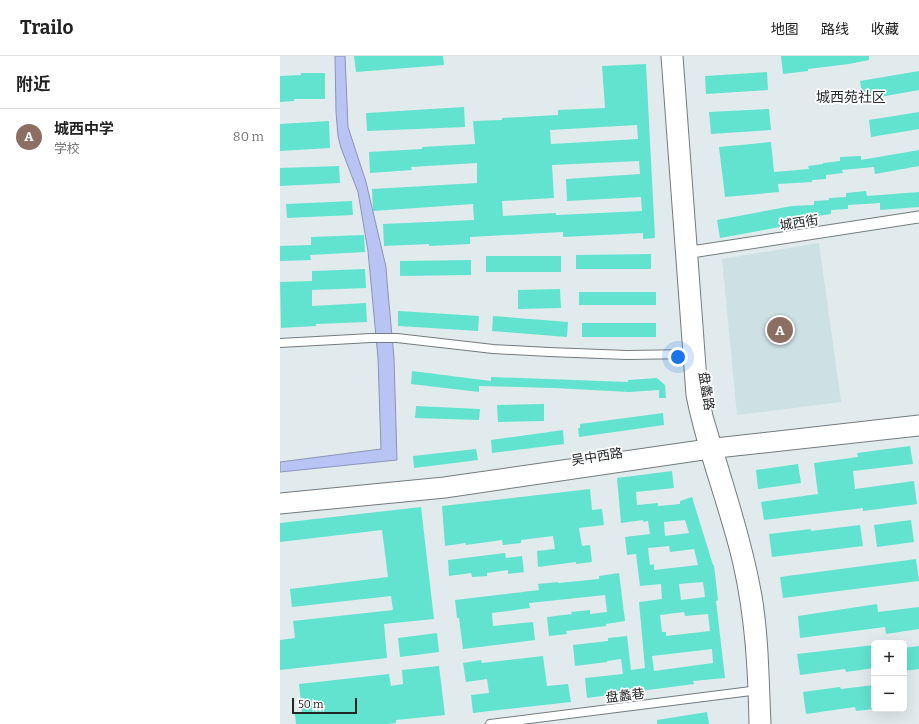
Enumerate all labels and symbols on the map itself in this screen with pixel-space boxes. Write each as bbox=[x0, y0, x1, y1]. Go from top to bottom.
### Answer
district label: 城西苑社区 bbox=[816, 89, 886, 106]
street label: 城西街 bbox=[779, 212, 820, 233]
pin: A bbox=[767, 315, 793, 345]
your location bbox=[668, 347, 688, 367]
street label: 盘蠡路 bbox=[696, 371, 717, 412]
street label: 吴中西路 bbox=[570, 445, 624, 468]
street label: 盘蠡巷 bbox=[605, 686, 645, 705]
scale bar bbox=[292, 696, 357, 715]

